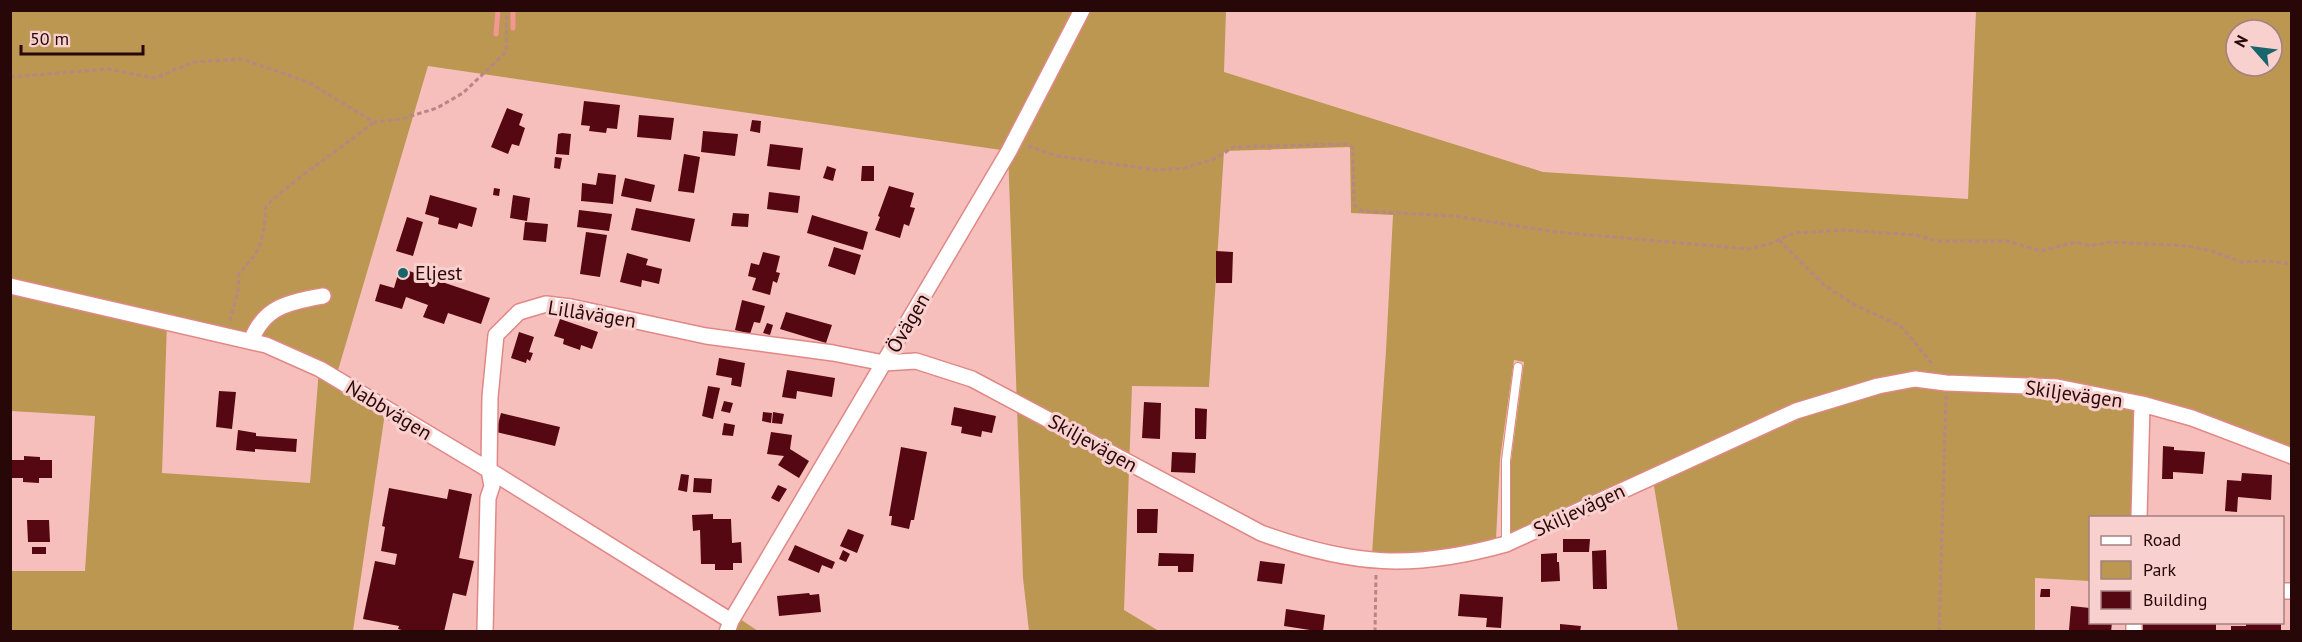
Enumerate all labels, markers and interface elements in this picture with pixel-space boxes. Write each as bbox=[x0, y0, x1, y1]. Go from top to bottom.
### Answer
scale bar bbox=[21, 18, 142, 56]
north arrow bbox=[2224, 18, 2284, 78]
text: 50 m bbox=[30, 27, 69, 50]
text: N bbox=[2229, 32, 2252, 50]
place label: Eljest bbox=[415, 260, 462, 286]
marker: Eljest bbox=[396, 266, 410, 280]
street label: Övägen bbox=[881, 288, 935, 358]
street label: Lillåvägen bbox=[546, 294, 638, 334]
street label: Nabbvägen bbox=[341, 374, 437, 446]
street label: Skiljevägen bbox=[2024, 374, 2124, 414]
street label: Skiljevägen bbox=[1044, 408, 1142, 478]
street label: Skiljevägen bbox=[1529, 478, 1629, 542]
legend bbox=[2089, 516, 2284, 624]
text: Road bbox=[2143, 528, 2181, 551]
text: Park bbox=[2143, 558, 2176, 581]
text: Building bbox=[2143, 588, 2207, 611]

